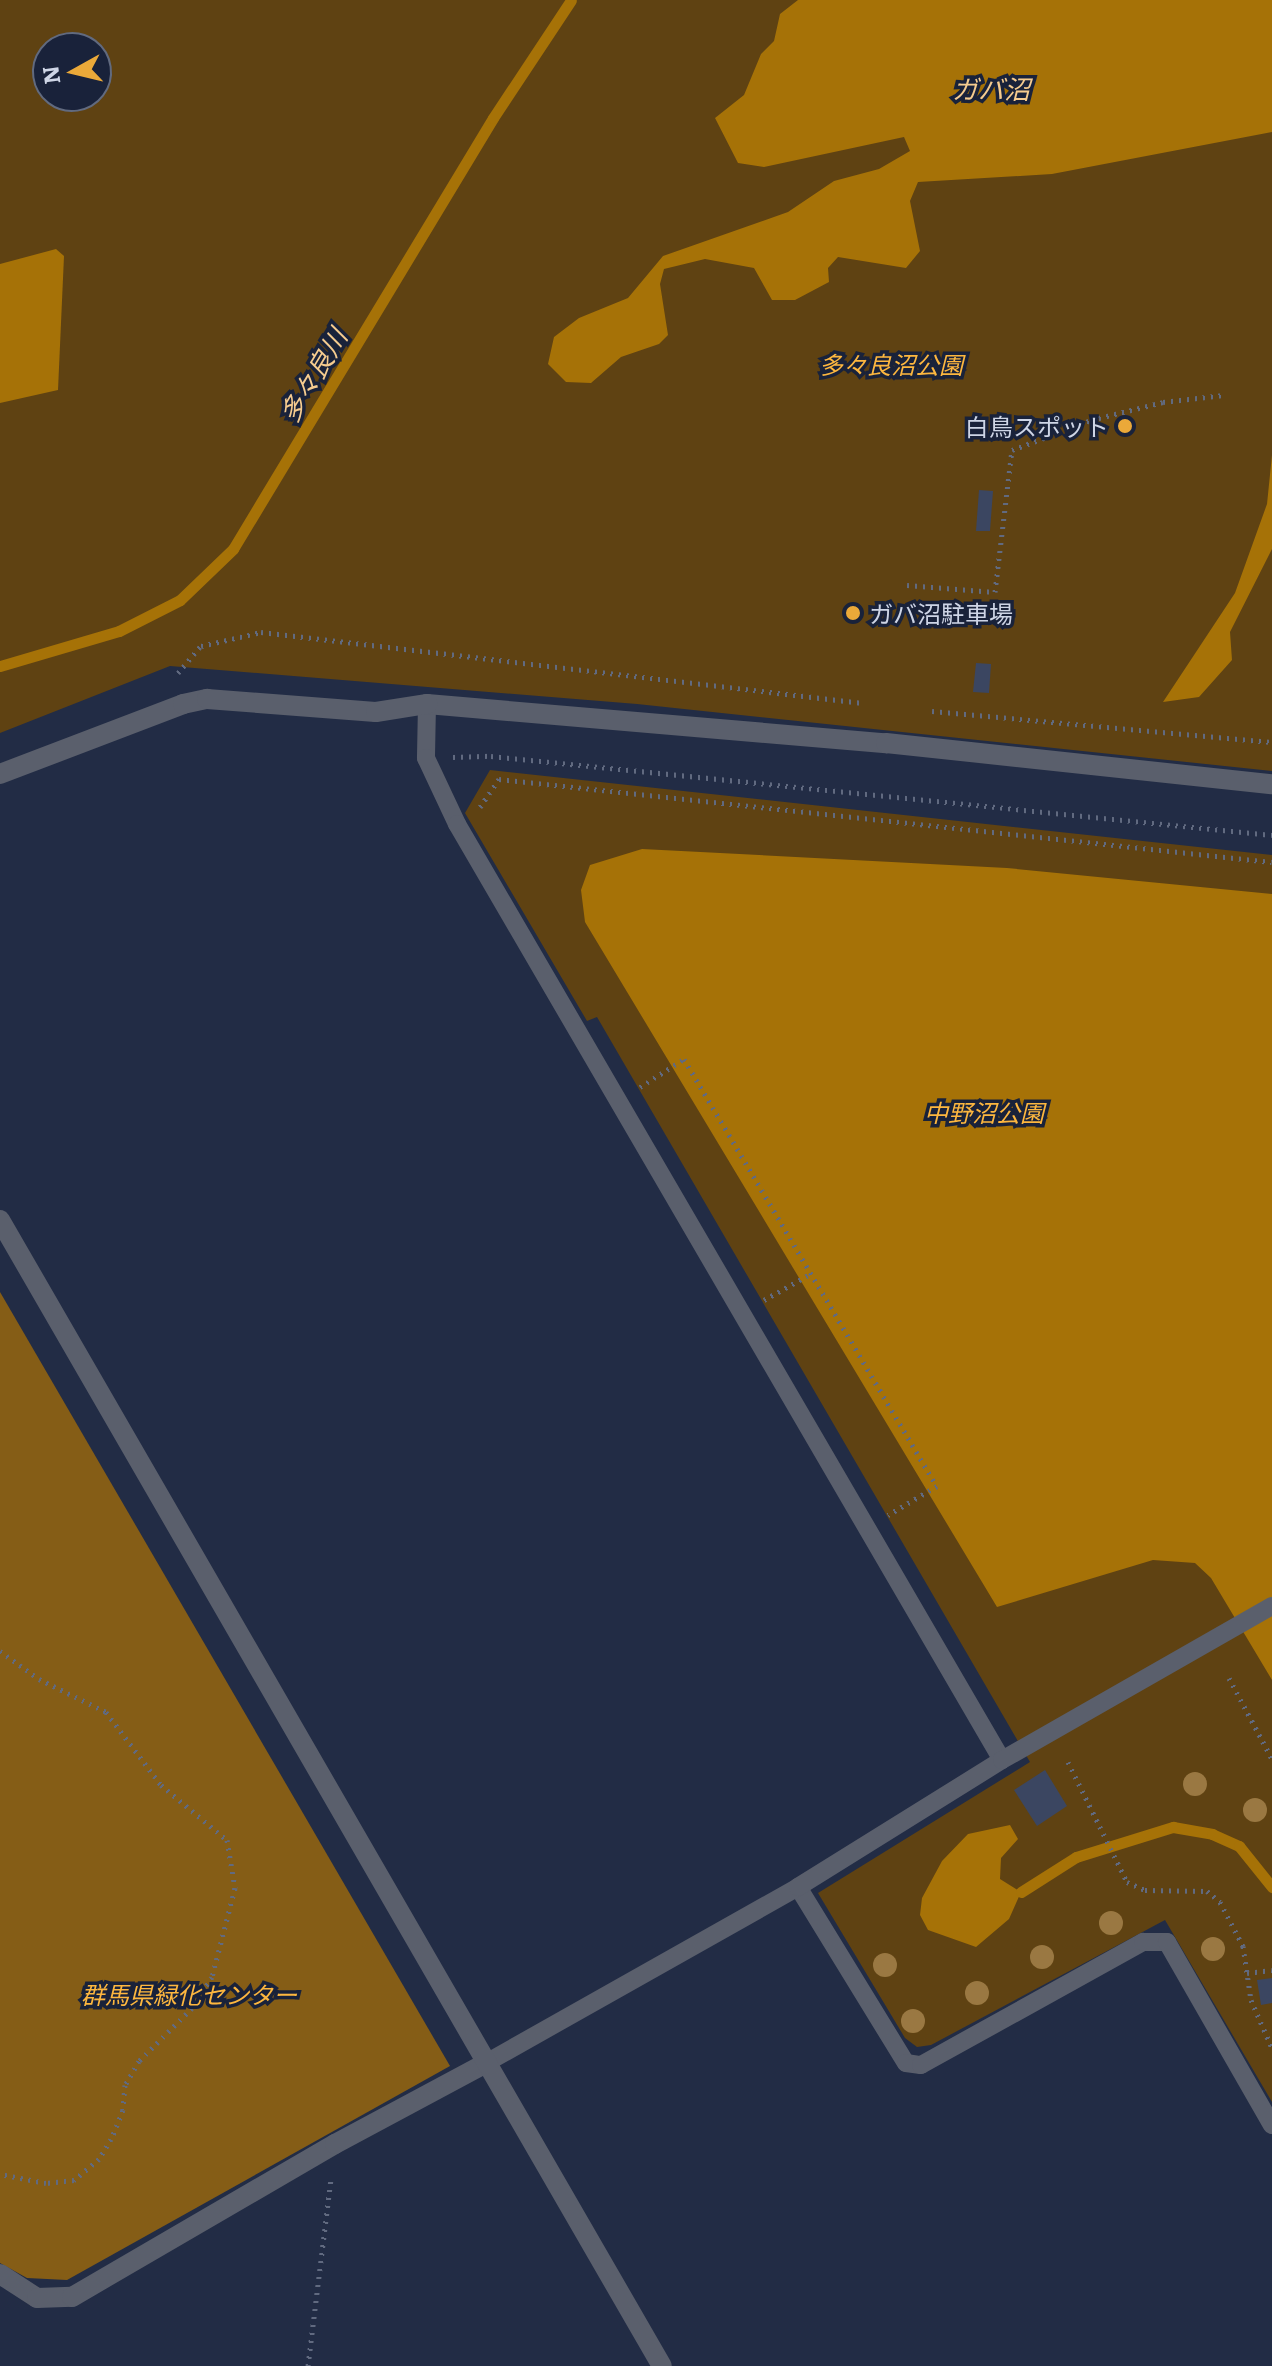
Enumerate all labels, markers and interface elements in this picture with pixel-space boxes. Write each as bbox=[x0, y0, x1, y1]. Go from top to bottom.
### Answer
north arrow bbox=[32, 32, 112, 112]
text: N bbox=[32, 64, 67, 87]
water label: ガバ沼 bbox=[952, 72, 1030, 104]
water label: 多々良川 bbox=[272, 322, 352, 428]
park label: 多々良沼公園 bbox=[819, 350, 963, 378]
place label: 白鳥スポット bbox=[965, 412, 1109, 440]
marker: 白鳥スポット bbox=[1116, 417, 1134, 435]
place label: ガバ沼駐車場 bbox=[869, 599, 1013, 627]
marker: ガバ沼駐車場 bbox=[844, 604, 862, 622]
park label: 中野沼公園 bbox=[924, 1098, 1044, 1126]
park label: 群馬県緑化センター bbox=[81, 1980, 297, 2008]

